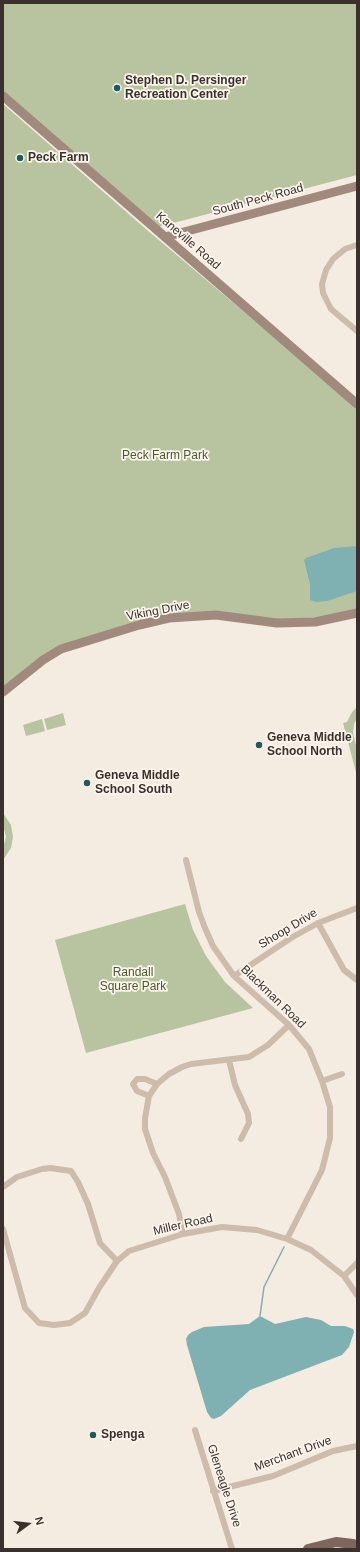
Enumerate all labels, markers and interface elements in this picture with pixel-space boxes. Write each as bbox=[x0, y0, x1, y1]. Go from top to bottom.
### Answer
place label: Stephen D. Persinger Recreation Center bbox=[125, 74, 246, 102]
marker: Stephen D. Persinger Recreation Center bbox=[112, 83, 122, 93]
place label: Peck Farm bbox=[28, 151, 89, 165]
marker: Peck Farm bbox=[15, 153, 25, 163]
street label: South Peck Road bbox=[211, 181, 305, 219]
street label: Kaneville Road bbox=[153, 209, 223, 273]
park label: Peck Farm Park bbox=[122, 449, 208, 463]
street label: Viking Drive bbox=[125, 598, 191, 624]
place label: Geneva Middle School North bbox=[267, 731, 352, 759]
marker: Geneva Middle School North bbox=[254, 740, 264, 750]
place label: Geneva Middle School South bbox=[95, 769, 180, 797]
marker: Geneva Middle School South bbox=[82, 778, 92, 788]
street label: Shoop Drive bbox=[256, 906, 320, 952]
street label: Blackman Road bbox=[238, 962, 308, 1032]
park label: Randall Square Park bbox=[100, 966, 166, 994]
street label: Miller Road bbox=[152, 1211, 214, 1239]
place label: Spenga bbox=[101, 1428, 144, 1442]
marker: Spenga bbox=[88, 1430, 98, 1440]
street label: Merchant Drive bbox=[252, 1433, 334, 1475]
street label: Gleneagle Drive bbox=[204, 1443, 244, 1529]
north arrow bbox=[8, 1504, 48, 1544]
text: N bbox=[33, 1515, 46, 1526]

